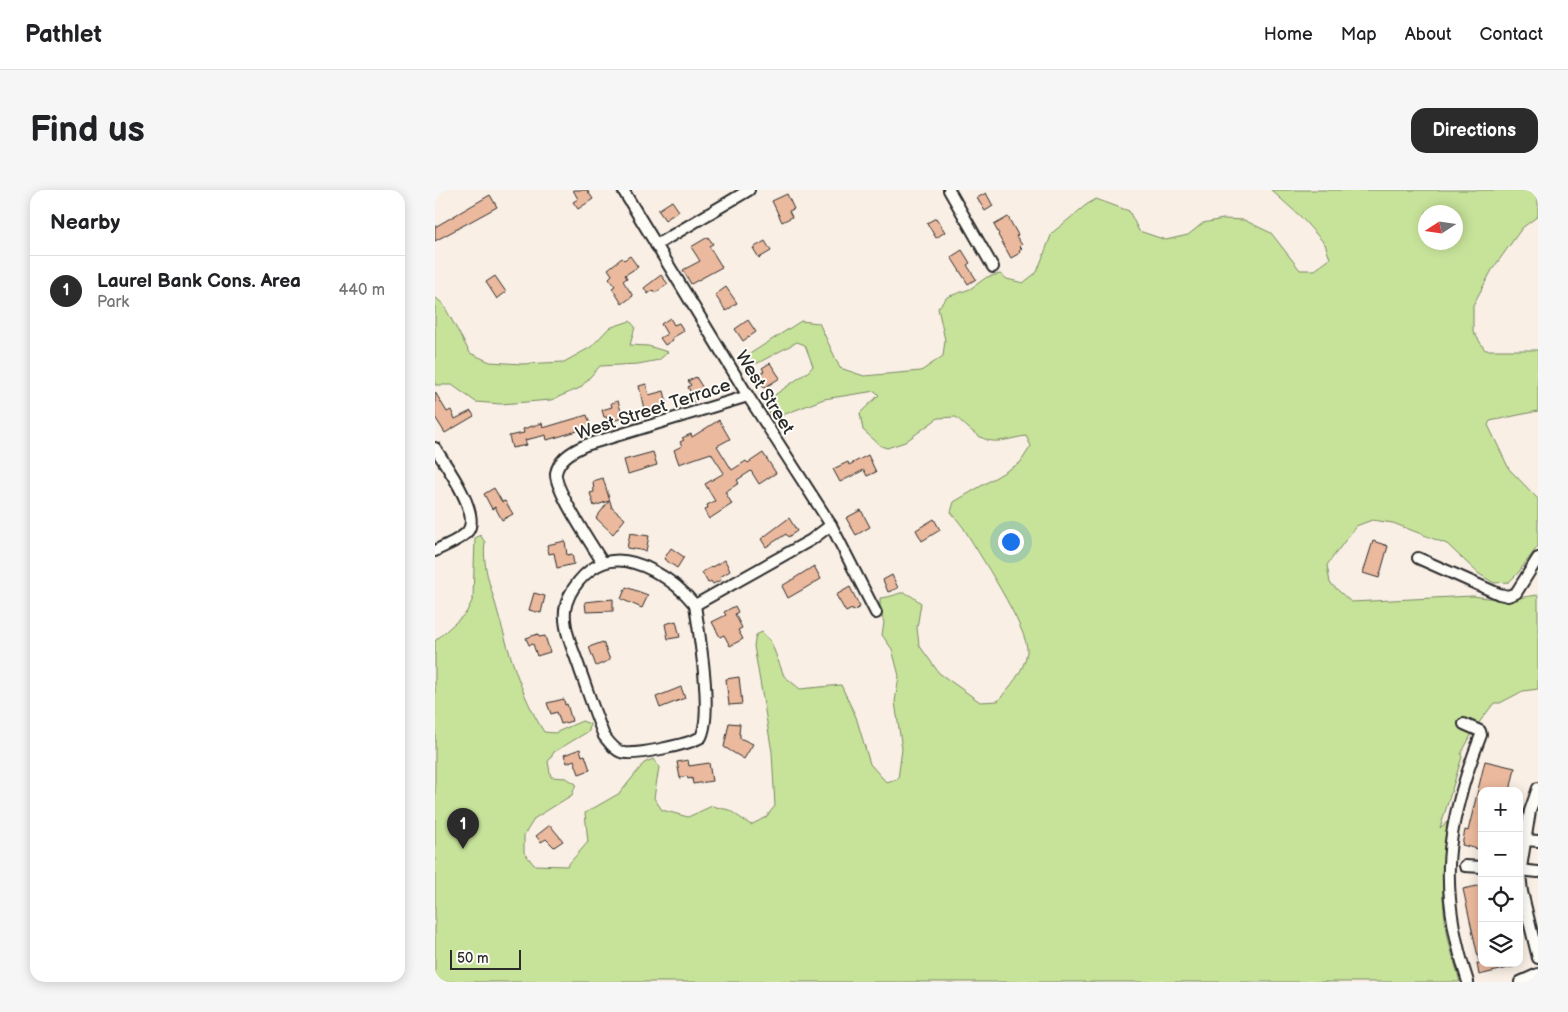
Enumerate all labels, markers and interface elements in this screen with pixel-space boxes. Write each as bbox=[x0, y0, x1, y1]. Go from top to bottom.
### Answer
text: Pathlet bbox=[25, 20, 102, 49]
text: Home bbox=[1264, 24, 1313, 45]
text: Map bbox=[1341, 24, 1377, 45]
text: About bbox=[1405, 24, 1452, 45]
text: Contact bbox=[1480, 24, 1543, 45]
button: Directions bbox=[1411, 108, 1538, 153]
text: Find us bbox=[30, 109, 145, 152]
north arrow bbox=[1418, 205, 1463, 250]
text: Nearby bbox=[50, 210, 120, 235]
text: Laurel Bank Cons. Area bbox=[97, 270, 301, 293]
text: 1 bbox=[63, 281, 69, 300]
text: 440 m bbox=[339, 281, 385, 300]
text: Park bbox=[97, 293, 129, 312]
street label: West Street bbox=[731, 347, 799, 438]
street label: West Street Terrace bbox=[573, 374, 733, 444]
your location bbox=[998, 529, 1024, 555]
map controls bbox=[1478, 787, 1523, 967]
button: + bbox=[1478, 787, 1523, 832]
pin: 1 bbox=[447, 808, 479, 849]
button: − bbox=[1478, 832, 1523, 877]
button: locate bbox=[1478, 877, 1523, 922]
button: layers bbox=[1478, 922, 1523, 967]
scale bar bbox=[450, 947, 521, 970]
text: 50 m bbox=[457, 950, 489, 967]

